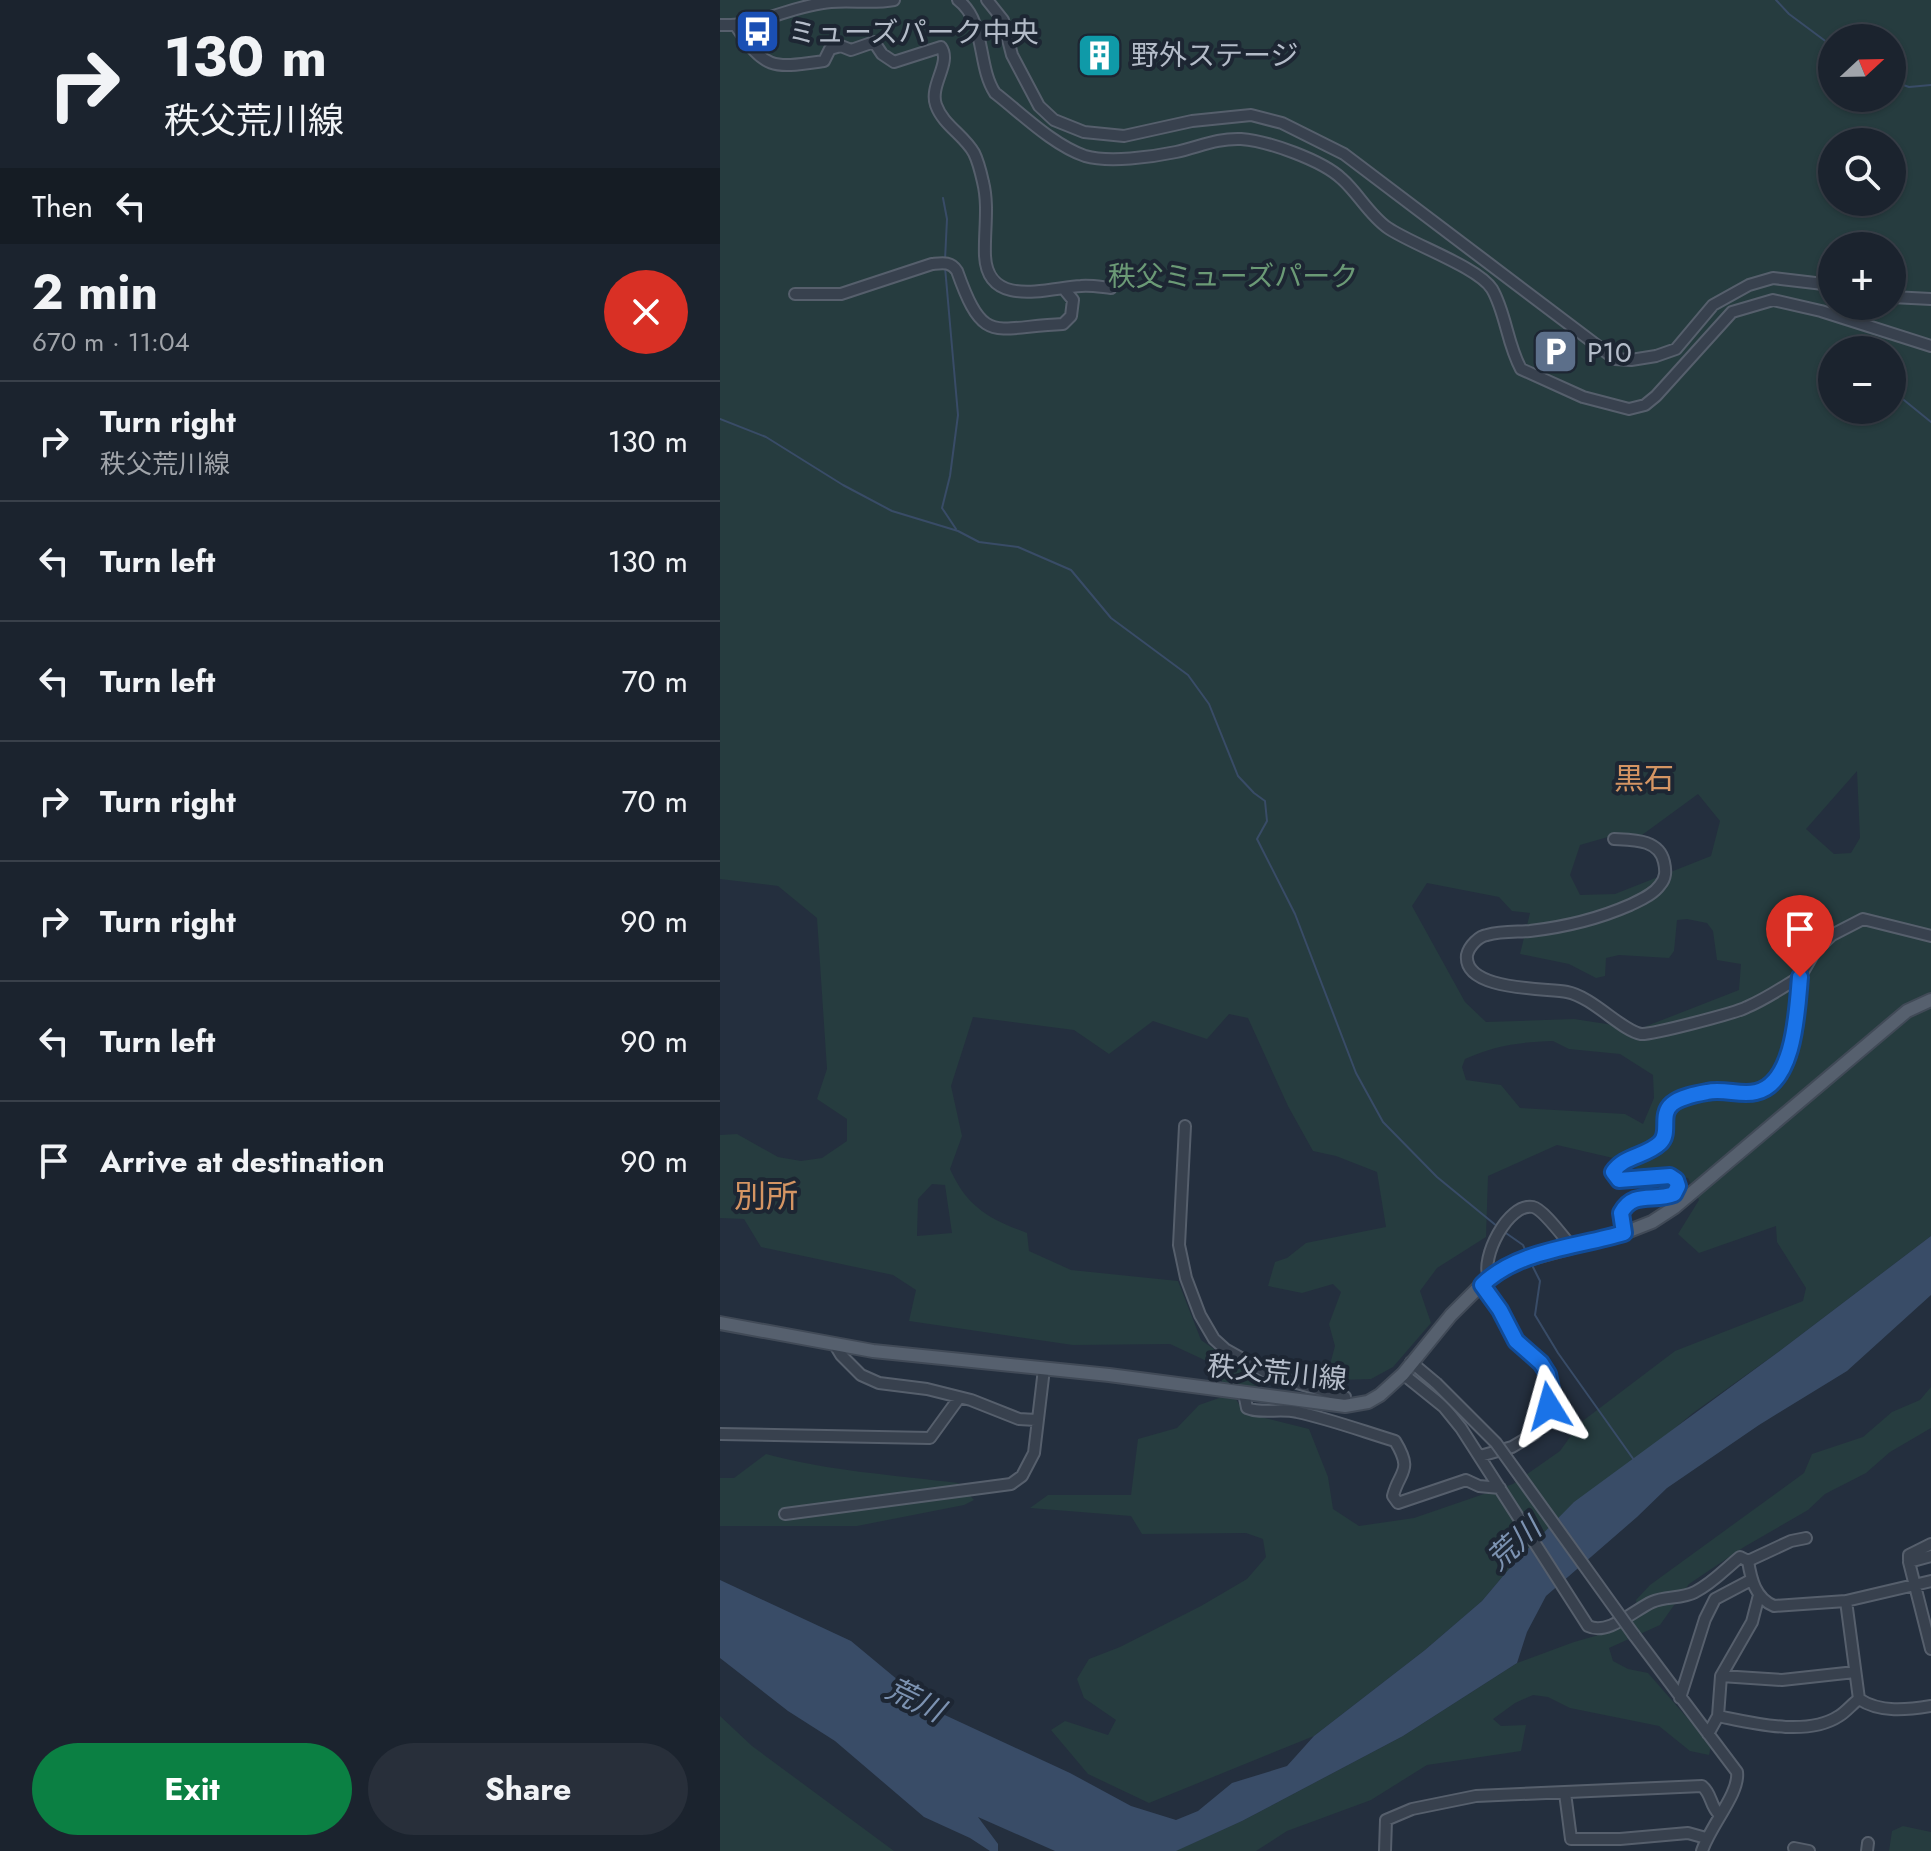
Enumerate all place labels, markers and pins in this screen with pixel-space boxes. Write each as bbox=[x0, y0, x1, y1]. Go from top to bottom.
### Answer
bus stop icon: ミューズパーク中央 bbox=[733, 8, 781, 56]
place label: ミューズパーク中央 bbox=[788, 12, 1039, 53]
building icon: 野外ステージ bbox=[1076, 31, 1124, 79]
place label: 野外ステージ bbox=[1131, 35, 1298, 76]
parking icon: P10 bbox=[1532, 328, 1580, 376]
place label: P10 bbox=[1587, 332, 1632, 373]
pin bbox=[1766, 895, 1834, 977]

